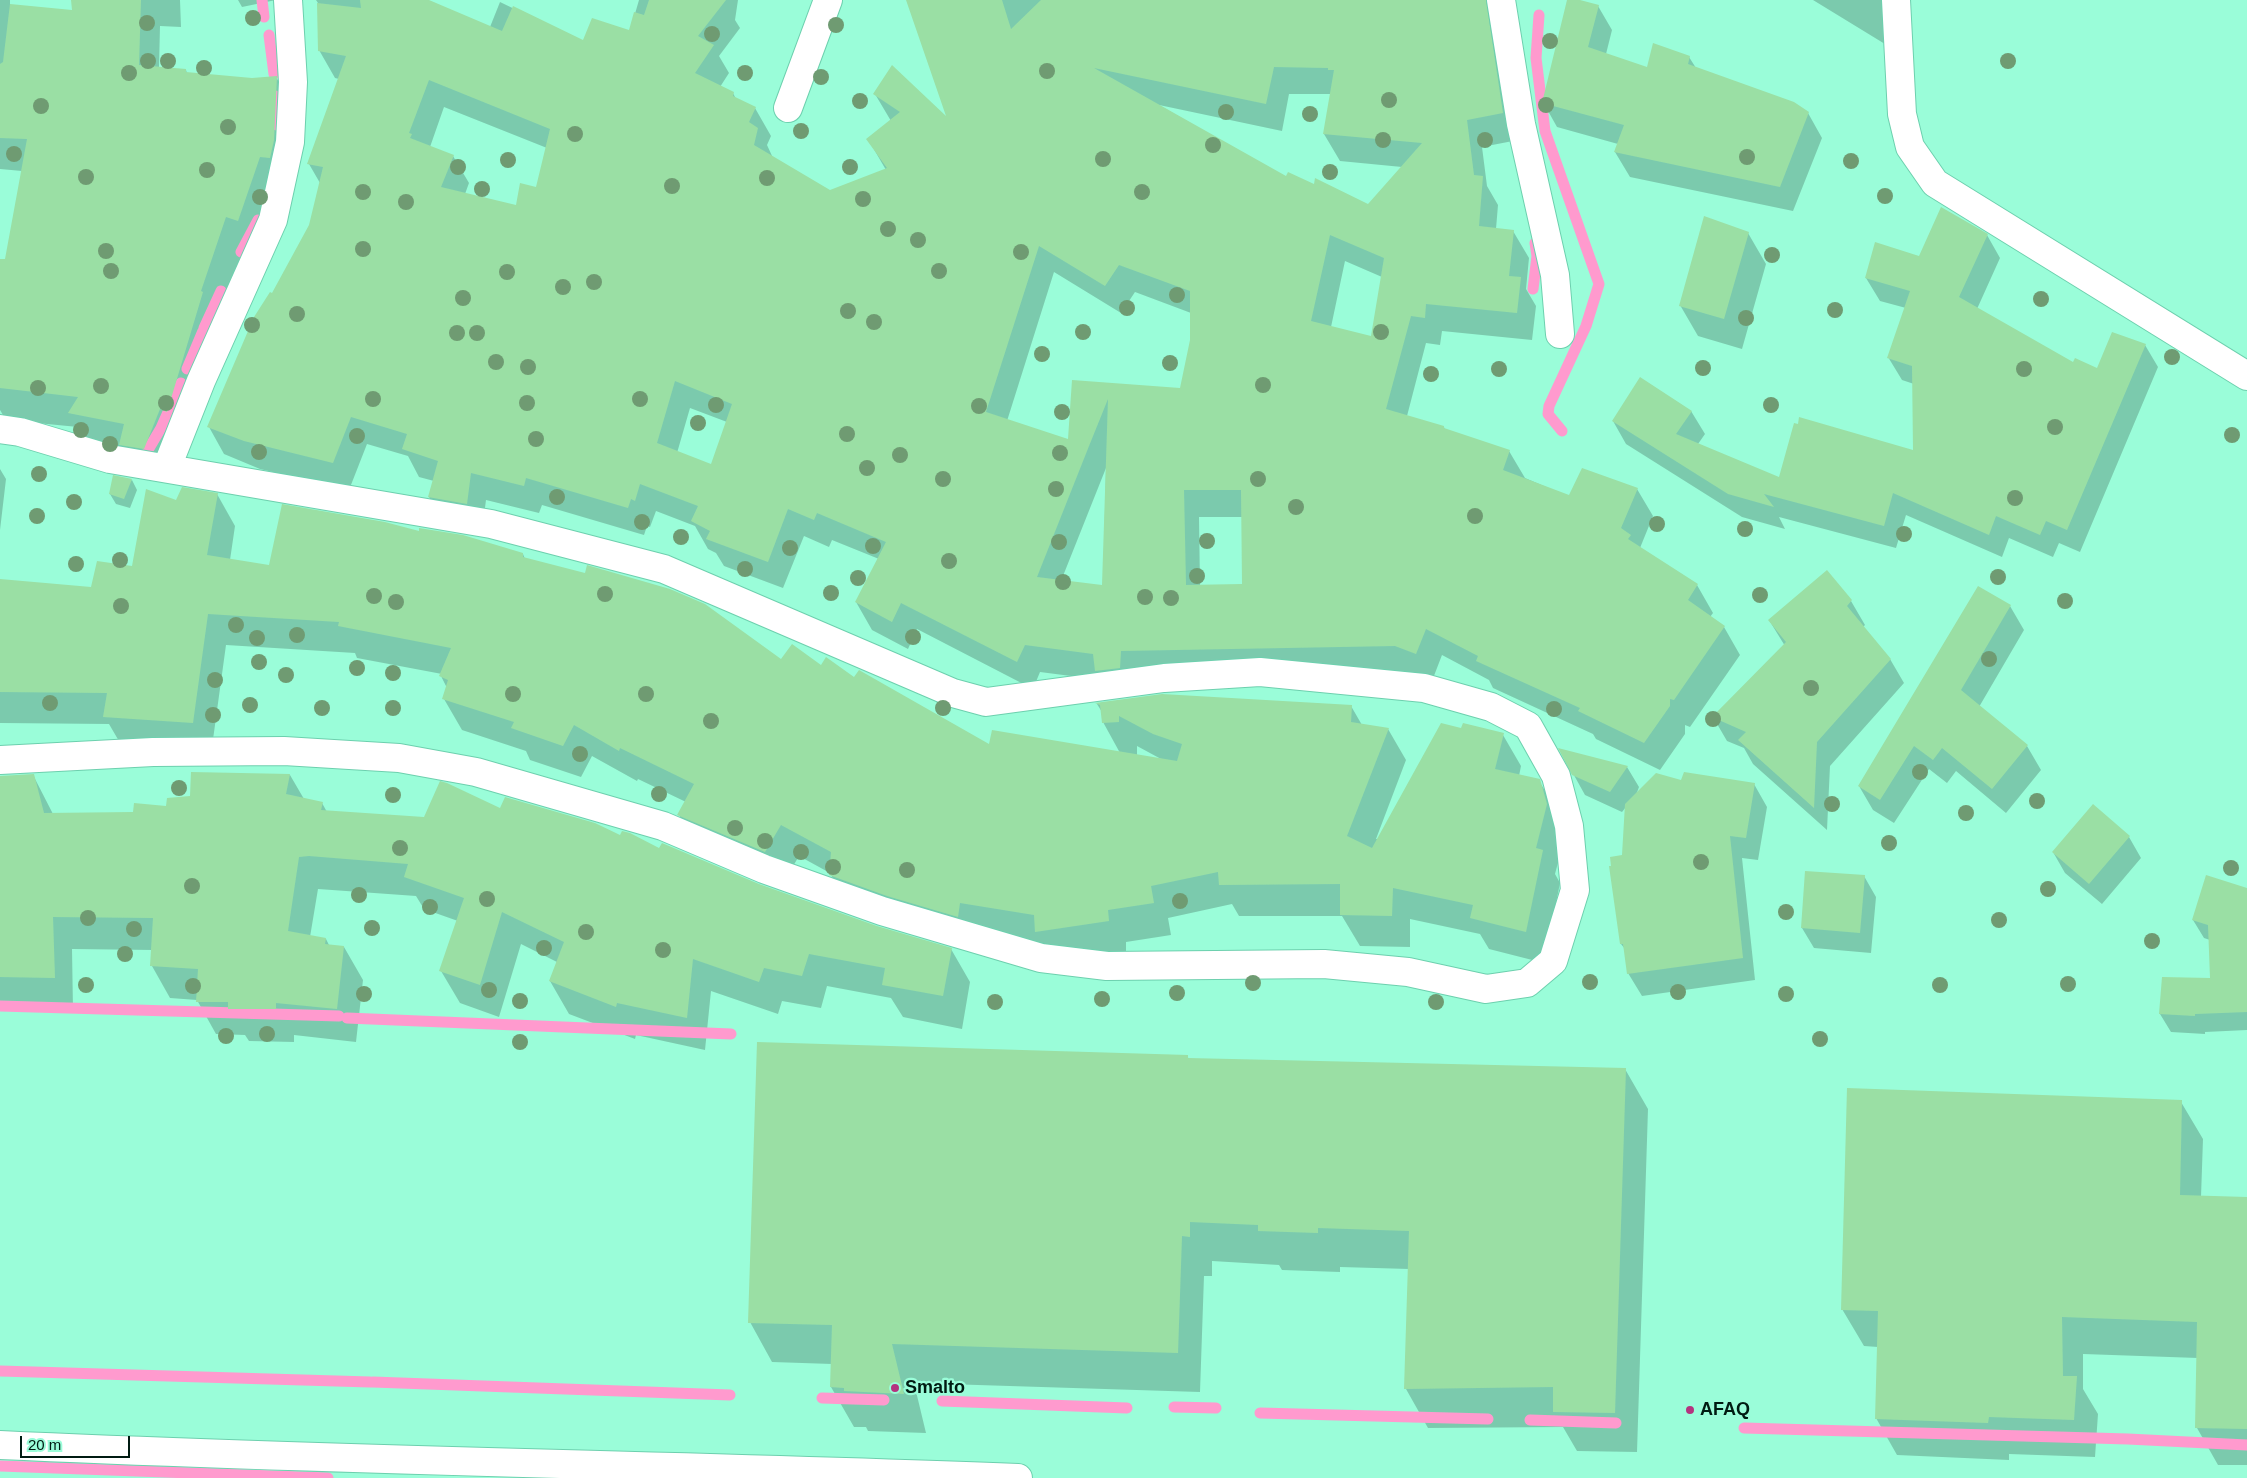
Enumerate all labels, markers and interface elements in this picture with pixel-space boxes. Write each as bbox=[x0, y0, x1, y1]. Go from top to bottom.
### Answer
place label: Smalto bbox=[905, 1377, 965, 1399]
marker: Smalto bbox=[889, 1382, 901, 1394]
place label: AFAQ bbox=[1700, 1399, 1750, 1421]
marker: AFAQ bbox=[1684, 1404, 1696, 1416]
scale bar bbox=[22, 1426, 132, 1458]
text: 20 m bbox=[28, 1436, 61, 1453]

